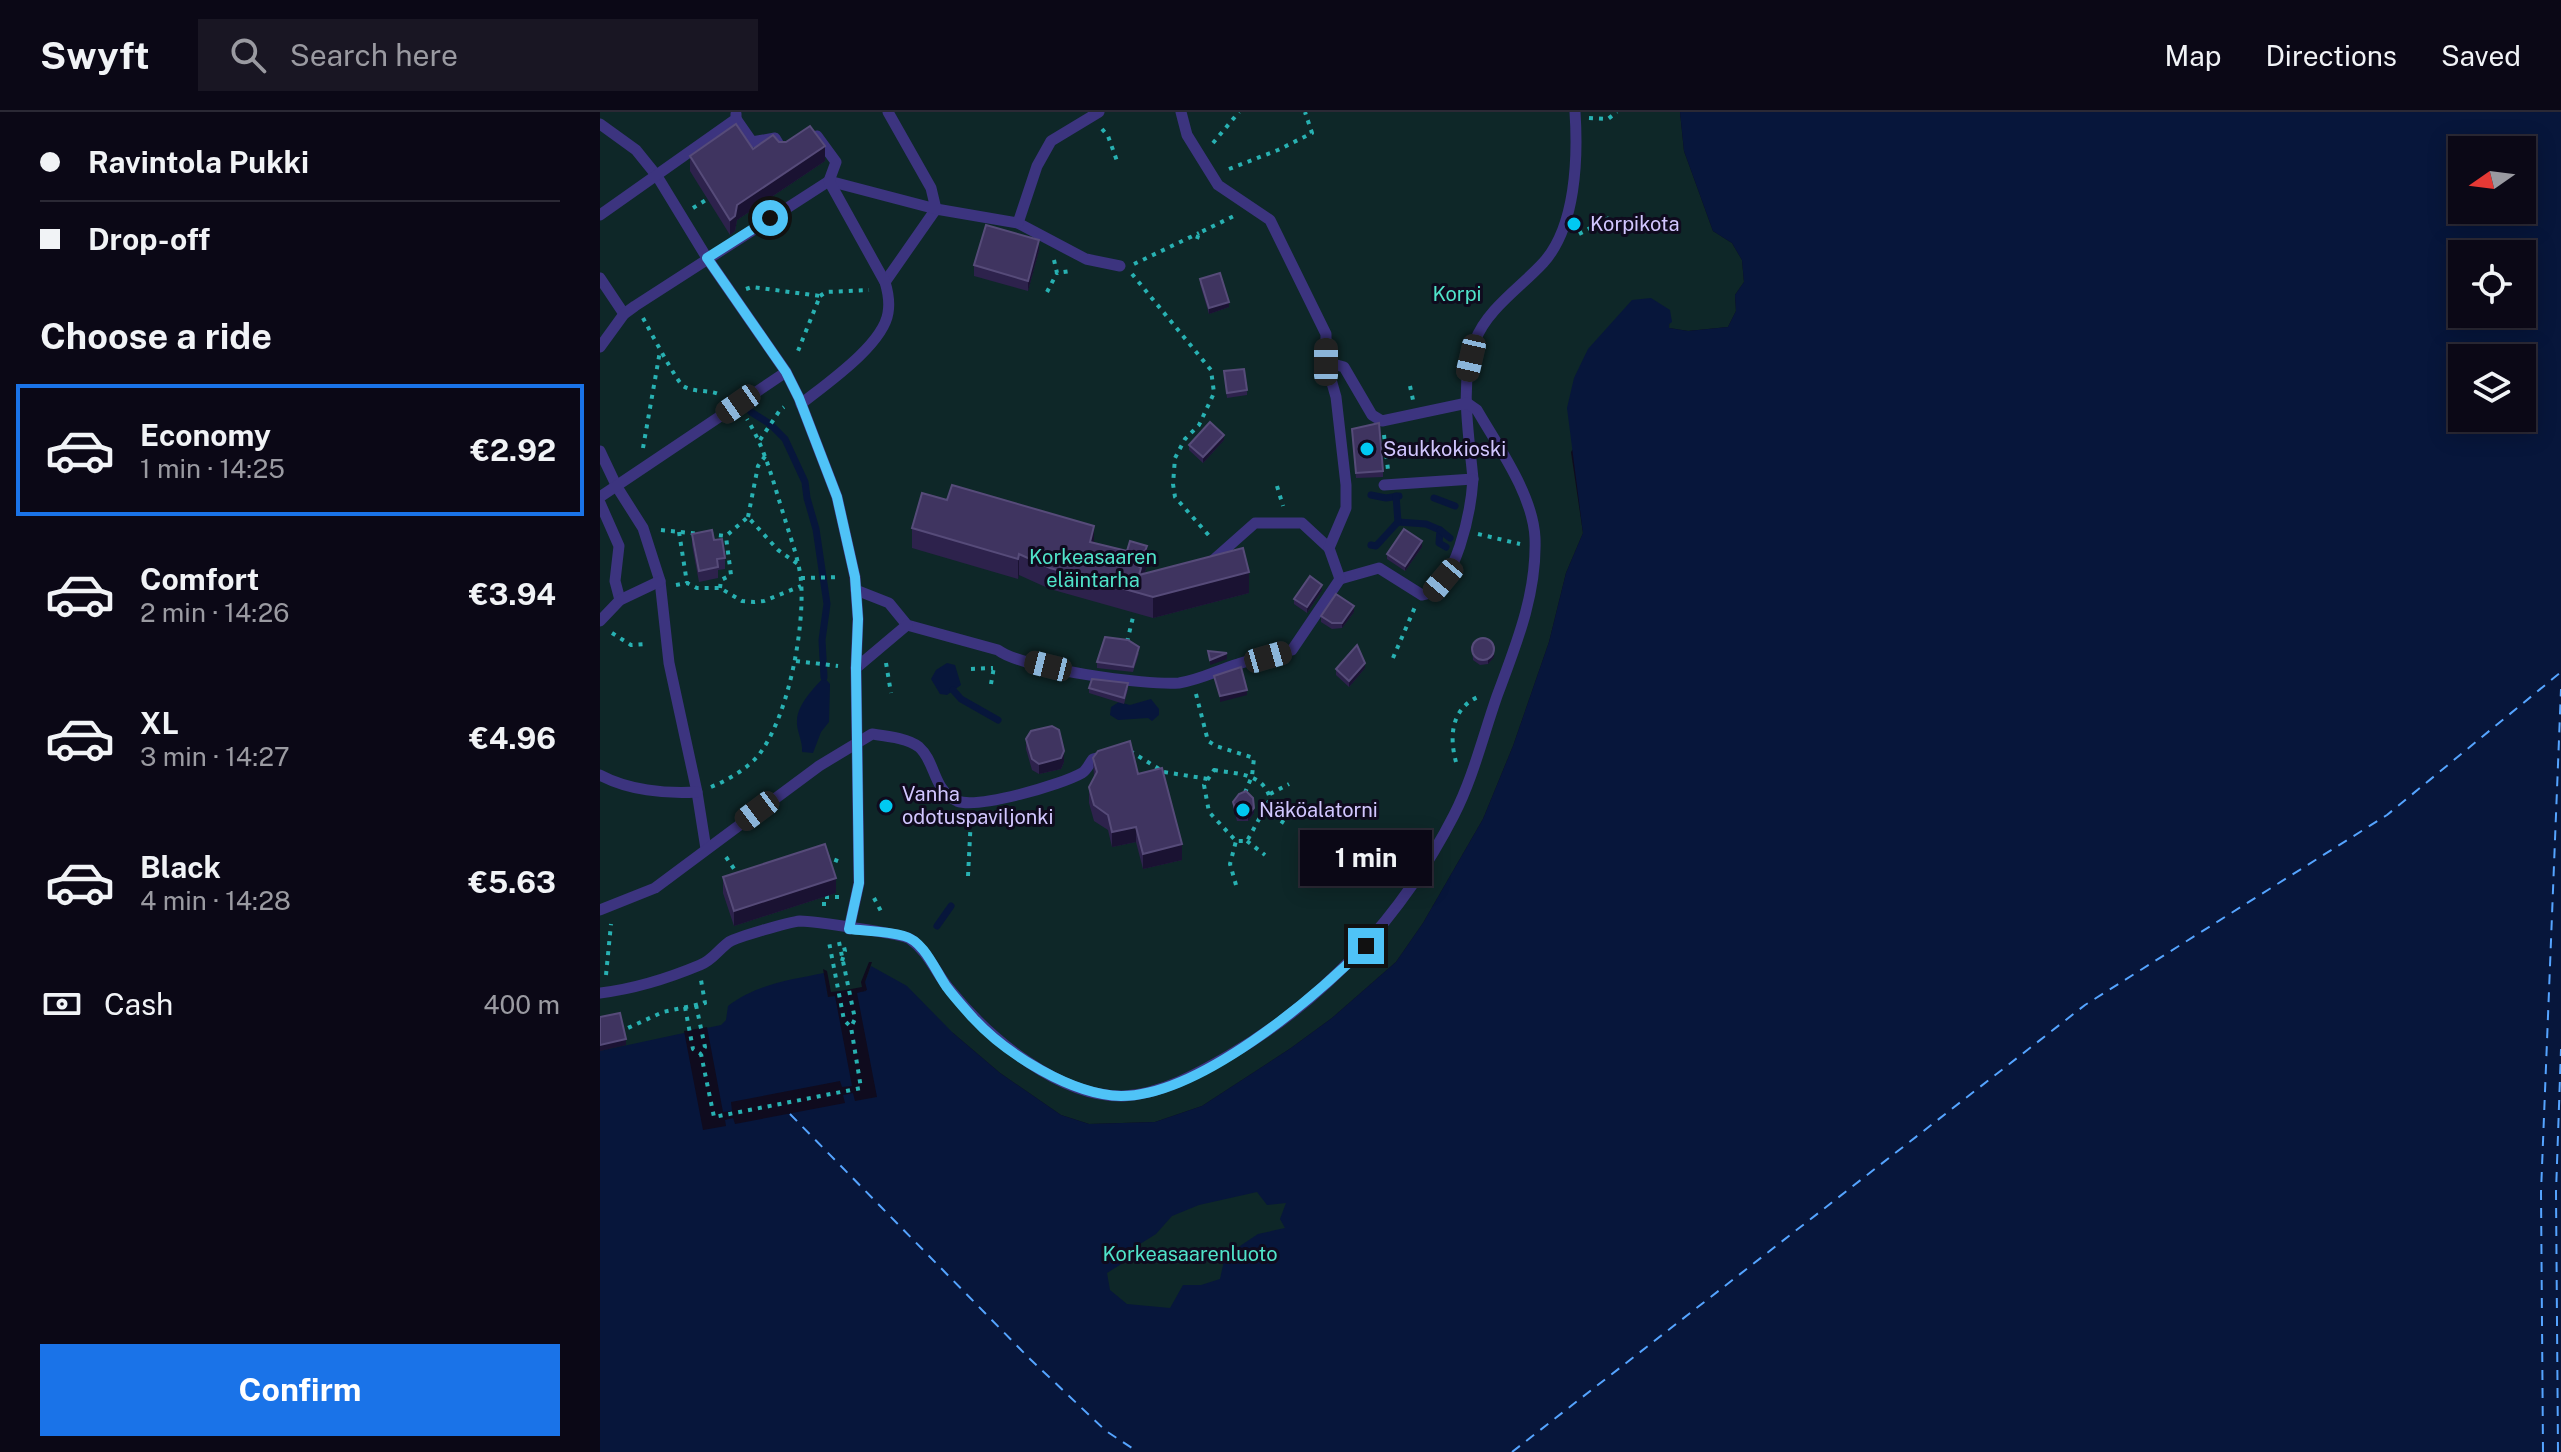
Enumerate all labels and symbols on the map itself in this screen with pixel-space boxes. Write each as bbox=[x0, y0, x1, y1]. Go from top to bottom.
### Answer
north arrow bbox=[2448, 136, 2536, 224]
route start bbox=[752, 200, 788, 236]
place label: Korpikota bbox=[1590, 212, 1680, 236]
marker: Korpikota bbox=[1565, 215, 1583, 233]
park label: Korpi bbox=[1432, 282, 1482, 306]
car bbox=[1454, 332, 1488, 384]
car bbox=[1314, 338, 1338, 386]
car bbox=[711, 380, 765, 428]
place label: Saukkokioski bbox=[1383, 437, 1506, 461]
marker: Saukkokioski bbox=[1358, 440, 1376, 458]
park label: Korkeasaaren eläintarha bbox=[1029, 545, 1157, 592]
car bbox=[1418, 554, 1468, 606]
car bbox=[1242, 639, 1294, 675]
car bbox=[1022, 649, 1074, 683]
place label: Vanha odotuspaviljonki bbox=[902, 782, 1054, 829]
car bbox=[731, 787, 783, 835]
marker: Vanha odotuspaviljonki bbox=[877, 797, 895, 815]
place label: Näköalatorni bbox=[1259, 798, 1378, 822]
marker: Näköalatorni bbox=[1234, 801, 1252, 819]
callout: 1 min bbox=[1300, 830, 1432, 886]
route end bbox=[1348, 928, 1384, 964]
park label: Korkeasaarenluoto bbox=[1103, 1242, 1277, 1266]

